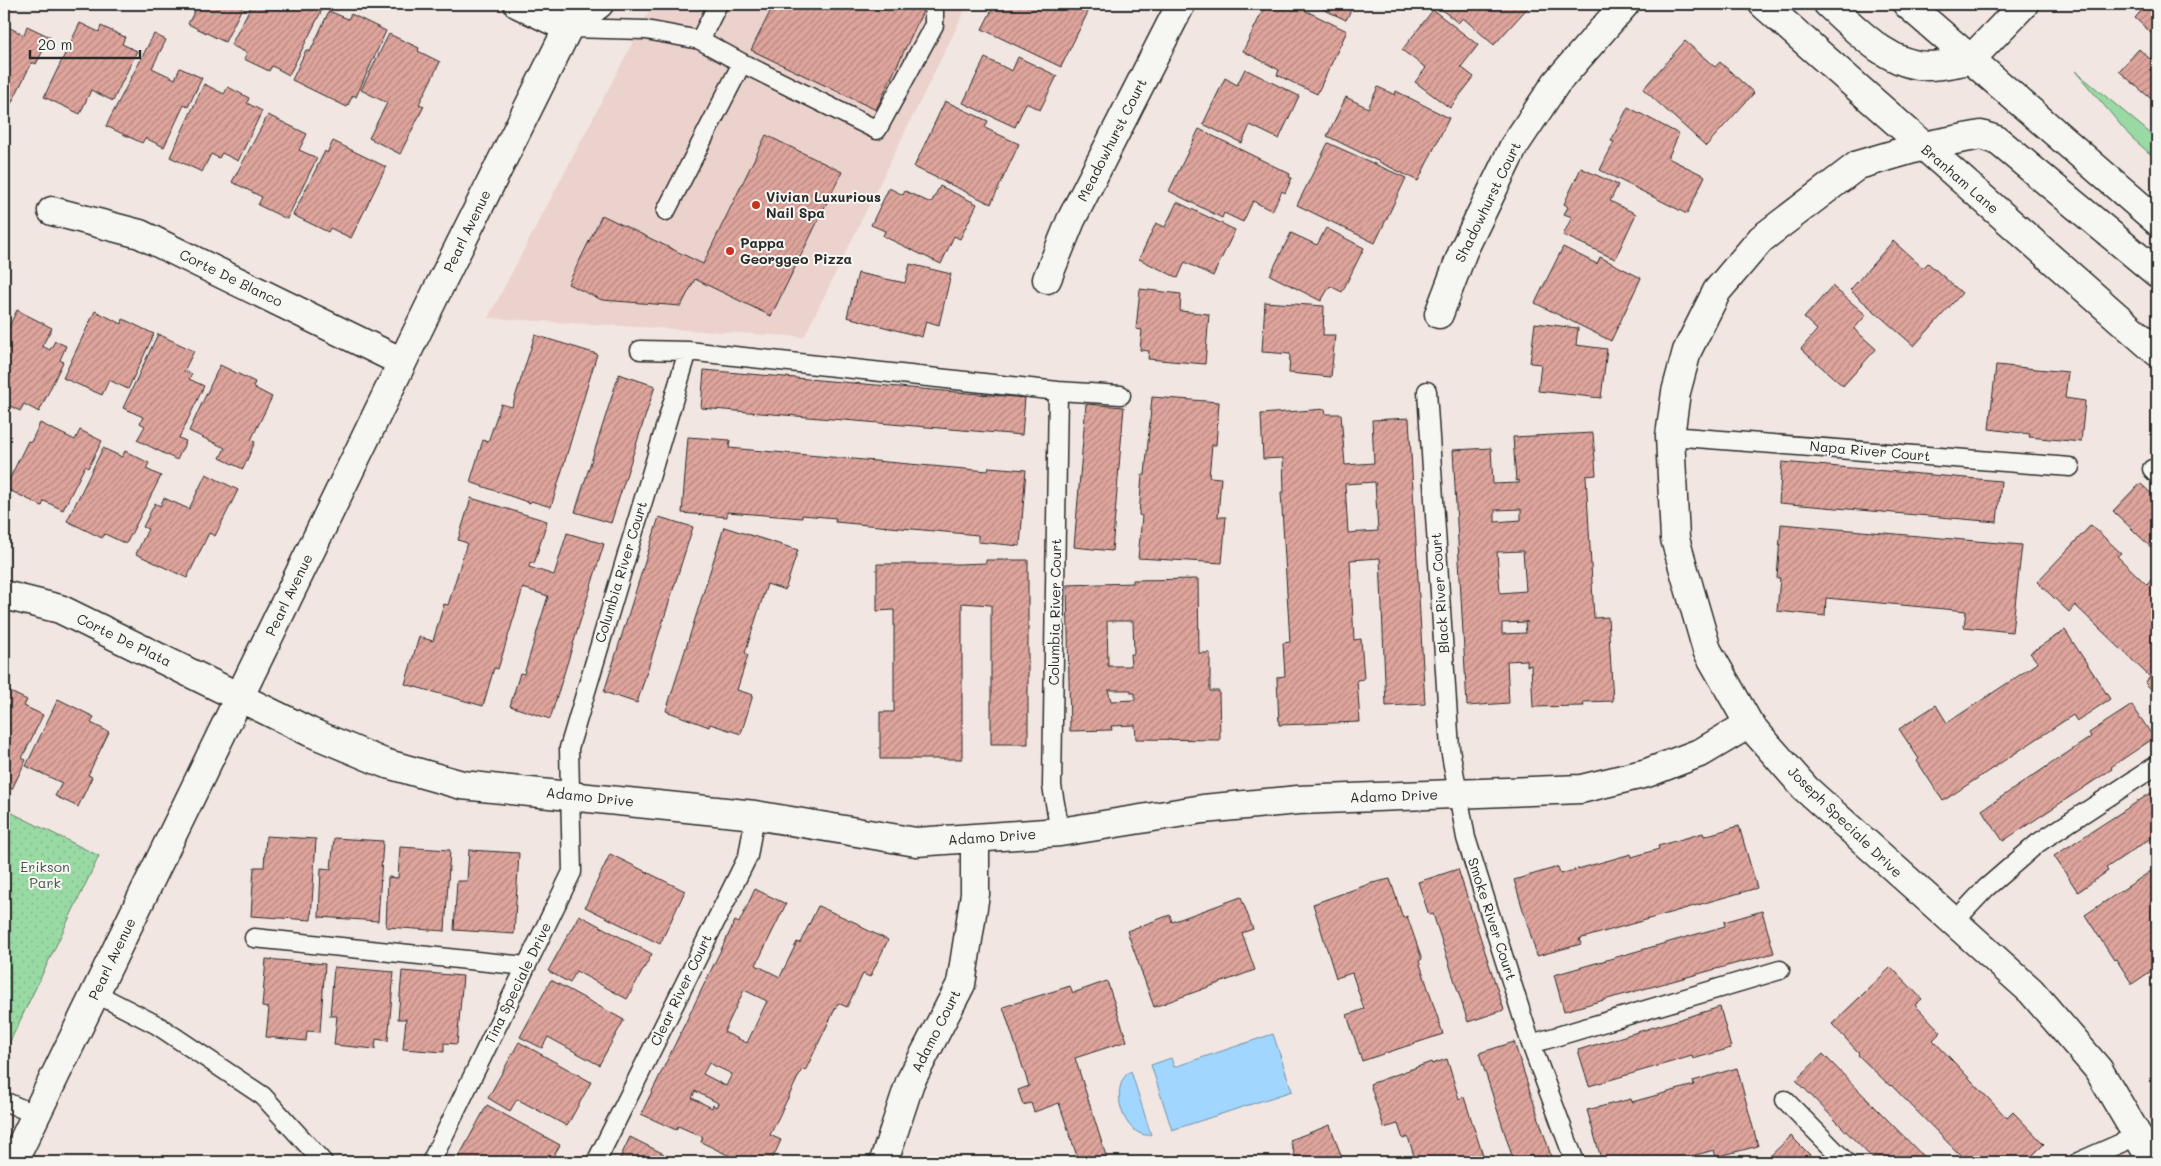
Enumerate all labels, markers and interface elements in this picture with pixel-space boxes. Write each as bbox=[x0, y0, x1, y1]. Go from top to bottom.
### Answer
scale bar bbox=[30, 28, 140, 60]
text: 20 m bbox=[38, 34, 72, 54]
street label: Meadowhurst Court bbox=[1072, 75, 1151, 205]
street label: Shadowhurst Court bbox=[1450, 138, 1525, 265]
street label: Branham Lane bbox=[1918, 140, 2003, 218]
street label: Pearl Avenue bbox=[438, 186, 495, 275]
place label: Vivian Luxurious Nail Spa bbox=[766, 187, 881, 222]
marker: Vivian Luxurious Nail Spa bbox=[750, 199, 762, 211]
place label: Pappa Georggeo Pizza bbox=[740, 233, 853, 268]
street label: Corte De Blanco bbox=[176, 244, 286, 311]
marker: Pappa Georggeo Pizza bbox=[724, 245, 736, 257]
street label: Napa River Court bbox=[1809, 436, 1931, 465]
street label: Columbia River Court bbox=[590, 499, 651, 645]
street label: Black River Court bbox=[1426, 532, 1453, 654]
street label: Columbia River Court bbox=[1044, 538, 1065, 686]
street label: Pearl Avenue bbox=[260, 550, 317, 639]
street label: Corte De Plata bbox=[74, 608, 175, 671]
street label: Joseph Speciale Drive bbox=[1784, 762, 1907, 881]
street label: Adamo Drive bbox=[545, 782, 635, 811]
street label: Adamo Drive bbox=[1350, 784, 1438, 807]
street label: Adamo Drive bbox=[947, 824, 1037, 849]
street label: Smoke River Court bbox=[1464, 855, 1521, 983]
park label: Erikson Park bbox=[20, 857, 70, 892]
street label: Pearl Avenue bbox=[83, 914, 140, 1003]
street label: Tina Speciale Drive bbox=[480, 919, 555, 1047]
street label: Clear River Court bbox=[645, 931, 716, 1049]
street label: Adamo Court bbox=[907, 986, 965, 1075]

